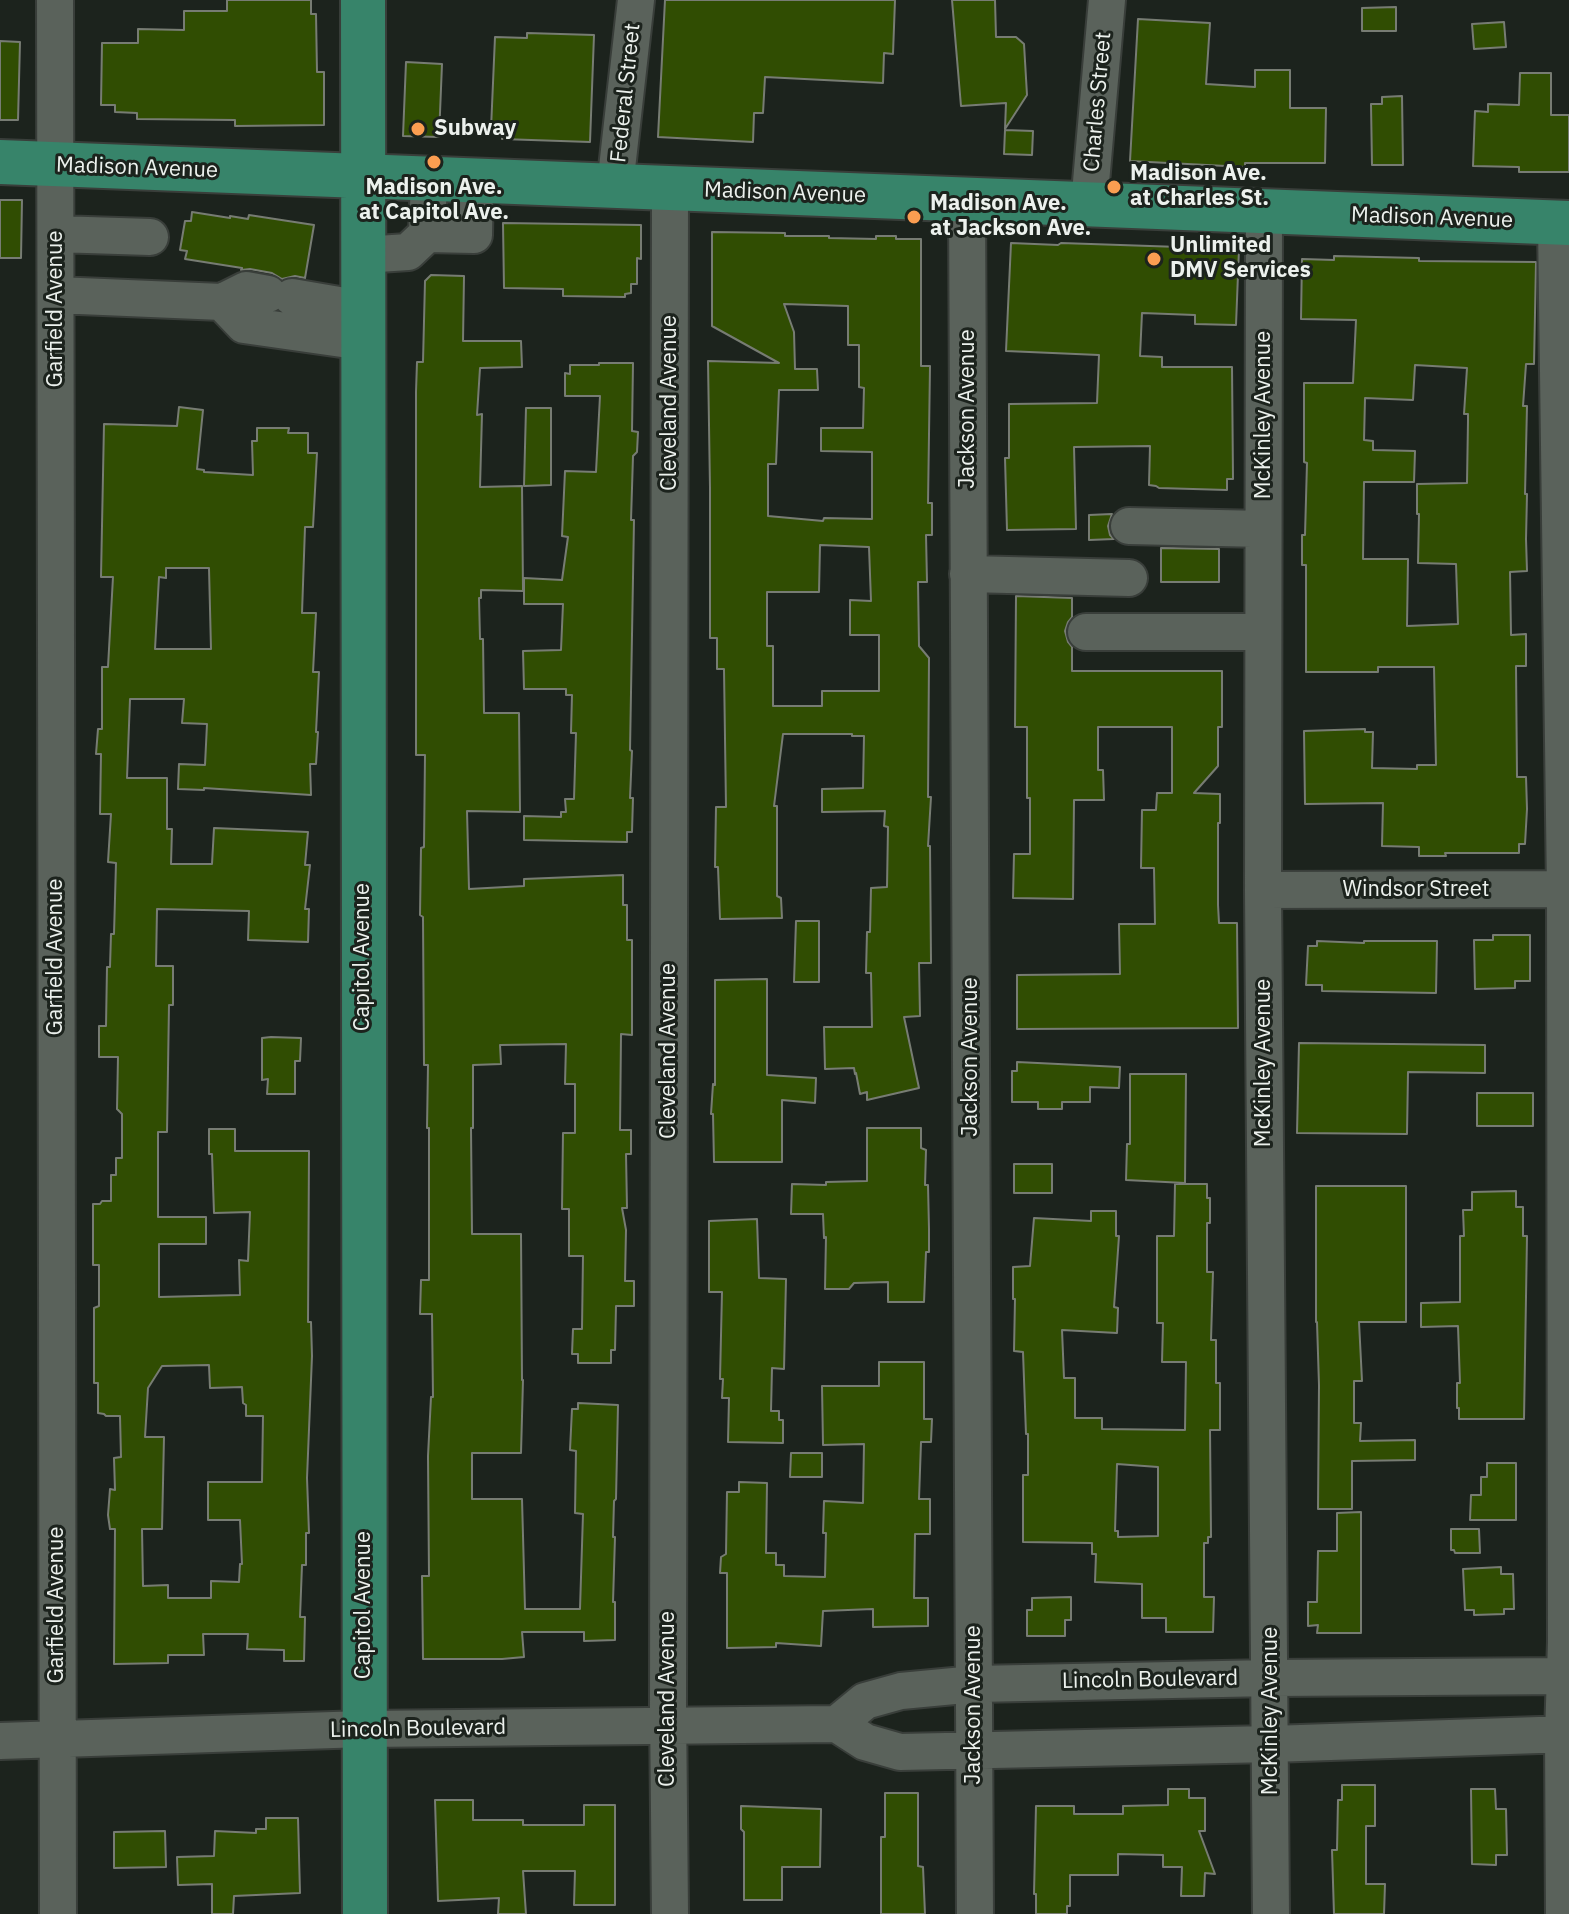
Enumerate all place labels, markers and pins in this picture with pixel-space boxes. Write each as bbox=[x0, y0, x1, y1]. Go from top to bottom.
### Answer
place label: Subway bbox=[434, 116, 516, 142]
marker: Subway bbox=[409, 120, 427, 138]
marker: Madison Ave. at Capitol Ave. bbox=[425, 153, 443, 171]
place label: Madison Ave. at Charles St. bbox=[1130, 161, 1269, 212]
place label: Madison Ave. at Capitol Ave. bbox=[359, 175, 509, 226]
marker: Madison Ave. at Charles St. bbox=[1105, 178, 1123, 196]
place label: Madison Ave. at Jackson Ave. bbox=[930, 191, 1091, 242]
marker: Madison Ave. at Jackson Ave. bbox=[905, 208, 923, 226]
place label: Unlimited DMV Services bbox=[1170, 233, 1311, 284]
marker: Unlimited DMV Services bbox=[1145, 250, 1163, 268]

